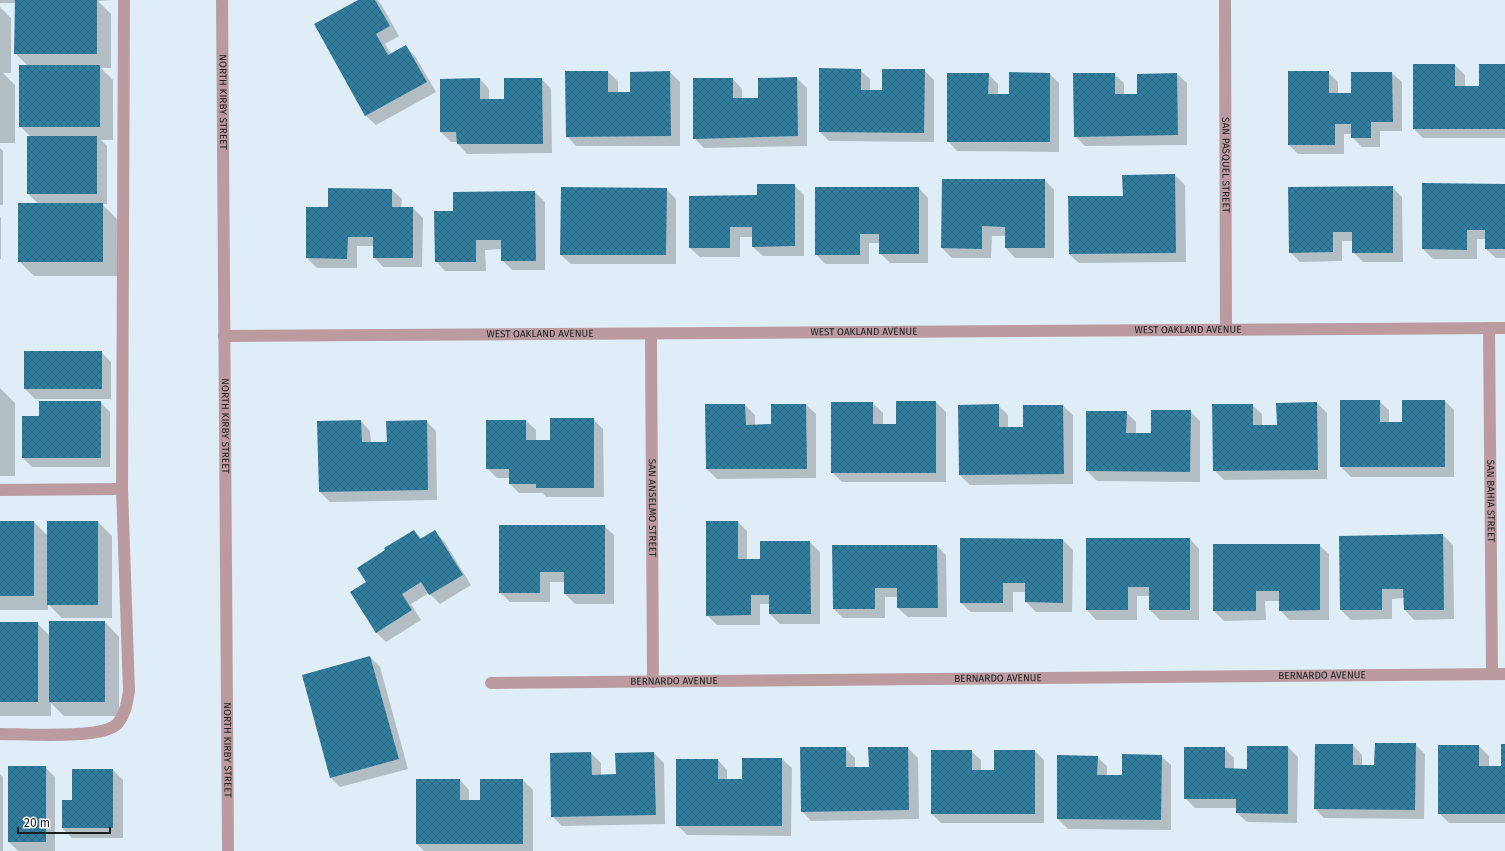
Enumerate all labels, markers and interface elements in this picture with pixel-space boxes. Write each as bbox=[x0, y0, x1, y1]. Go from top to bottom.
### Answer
street label: NORTH KIRBY STREET bbox=[216, 54, 229, 151]
street label: SAN PASQUEL STREET bbox=[1219, 117, 1232, 214]
street label: WEST OAKLAND AVENUE bbox=[1134, 324, 1242, 336]
street label: WEST OAKLAND AVENUE bbox=[810, 326, 918, 338]
street label: WEST OAKLAND AVENUE bbox=[486, 328, 594, 340]
street label: NORTH KIRBY STREET bbox=[219, 378, 231, 475]
street label: SAN ANSELMO STREET bbox=[646, 459, 658, 558]
street label: SAN BAHIA STREET bbox=[1484, 459, 1497, 543]
street label: BERNARDO AVENUE bbox=[1278, 669, 1366, 682]
street label: BERNARDO AVENUE bbox=[954, 672, 1042, 685]
street label: BERNARDO AVENUE bbox=[630, 675, 718, 688]
street label: NORTH KIRBY STREET bbox=[221, 702, 234, 799]
scale bar bbox=[18, 809, 110, 835]
text: 20 m bbox=[24, 816, 50, 830]

